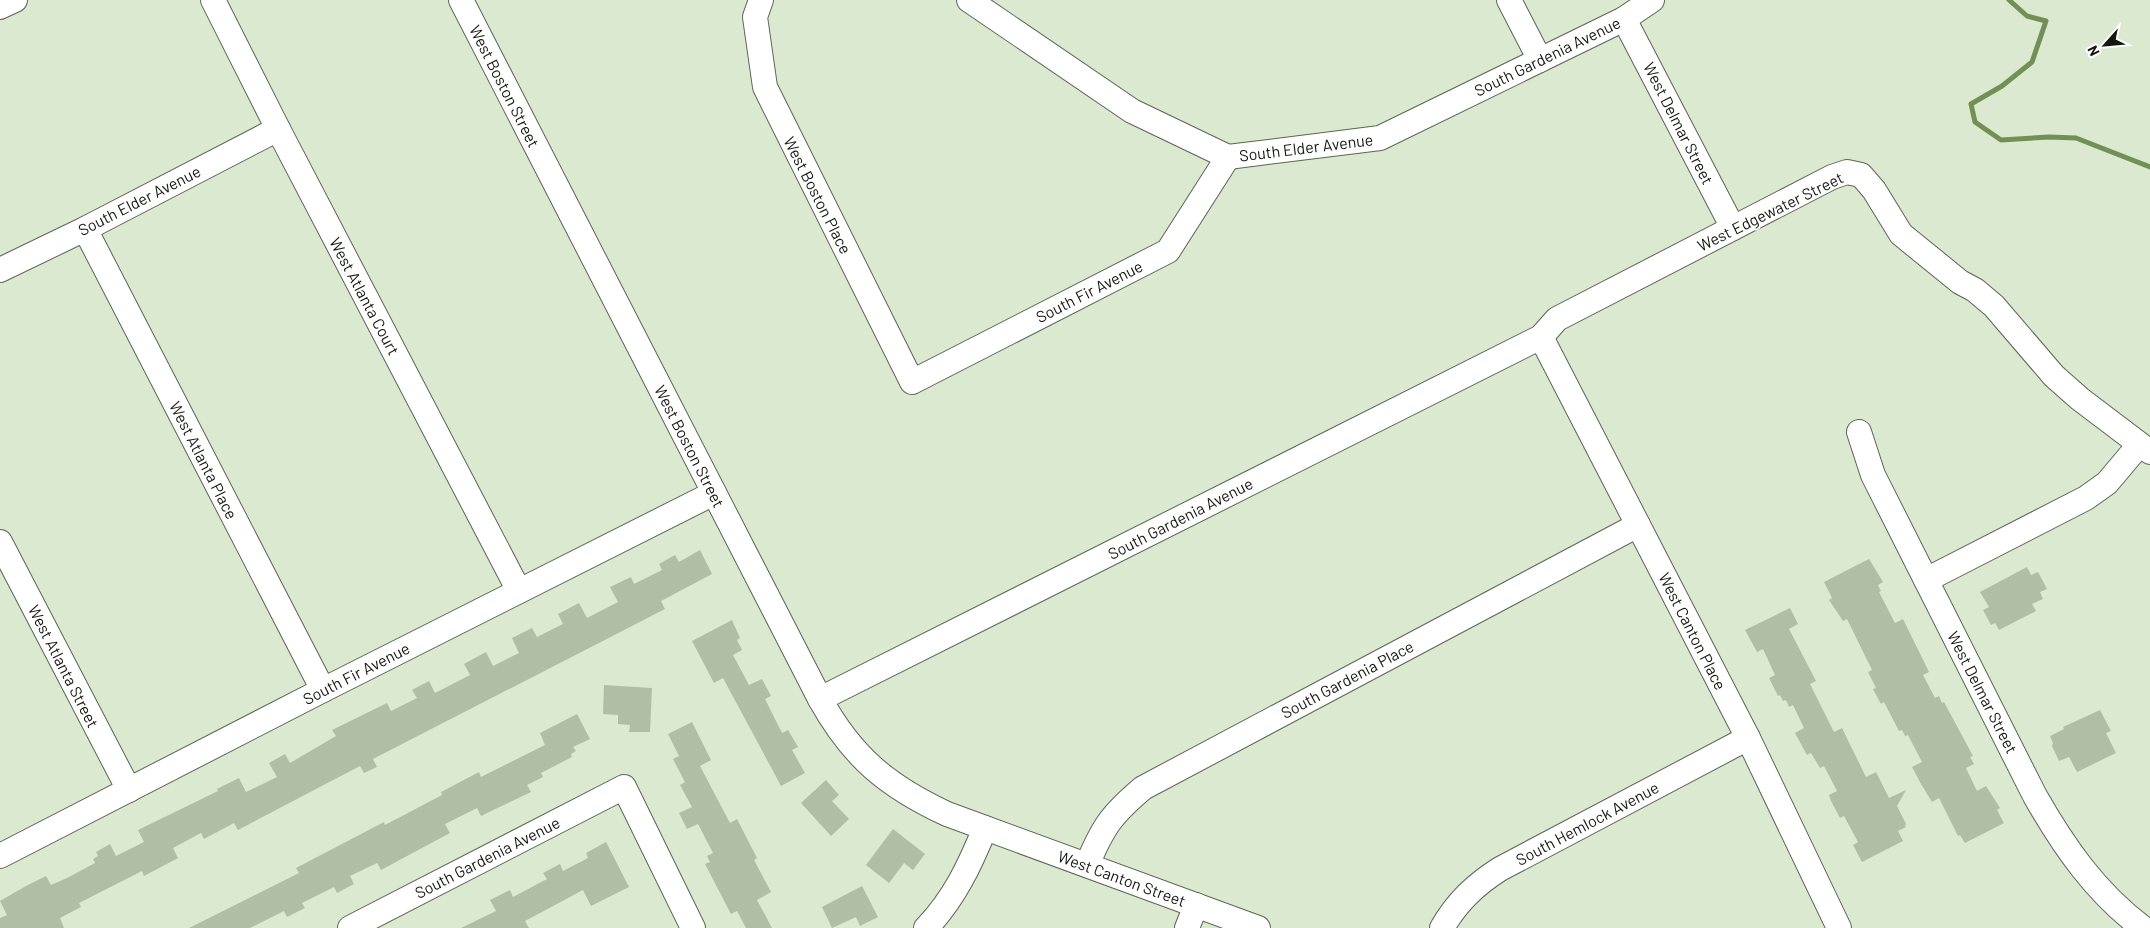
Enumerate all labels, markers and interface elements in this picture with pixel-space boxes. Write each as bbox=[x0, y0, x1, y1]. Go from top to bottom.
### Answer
street label: South Gardenia Avenue bbox=[1471, 12, 1623, 100]
north arrow bbox=[2080, 20, 2130, 70]
street label: West Boston Street bbox=[466, 22, 544, 150]
text: N bbox=[2083, 43, 2103, 59]
street label: West Delmar Street bbox=[1640, 59, 1718, 187]
street label: South Elder Avenue bbox=[1238, 129, 1374, 165]
street label: West Boston Place bbox=[780, 133, 856, 257]
street label: South Elder Avenue bbox=[75, 161, 203, 239]
street label: West Edgewater Street bbox=[1694, 167, 1846, 255]
street label: West Atlanta Court bbox=[326, 234, 404, 358]
street label: South Fir Avenue bbox=[1032, 256, 1146, 326]
street label: West Boston Street bbox=[651, 382, 729, 510]
street label: West Atlanta Place bbox=[166, 398, 242, 522]
street label: South Gardenia Avenue bbox=[1104, 473, 1256, 563]
street label: West Canton Place bbox=[1655, 569, 1731, 693]
street label: West Atlanta Street bbox=[25, 602, 103, 730]
street label: West Delmar Street bbox=[1944, 628, 2022, 756]
street label: South Gardenia Place bbox=[1277, 636, 1417, 722]
street label: South Fir Avenue bbox=[299, 638, 413, 708]
street label: South Hemlock Avenue bbox=[1512, 777, 1662, 869]
street label: South Gardenia Avenue bbox=[411, 812, 563, 902]
street label: West Canton Street bbox=[1056, 846, 1188, 910]

